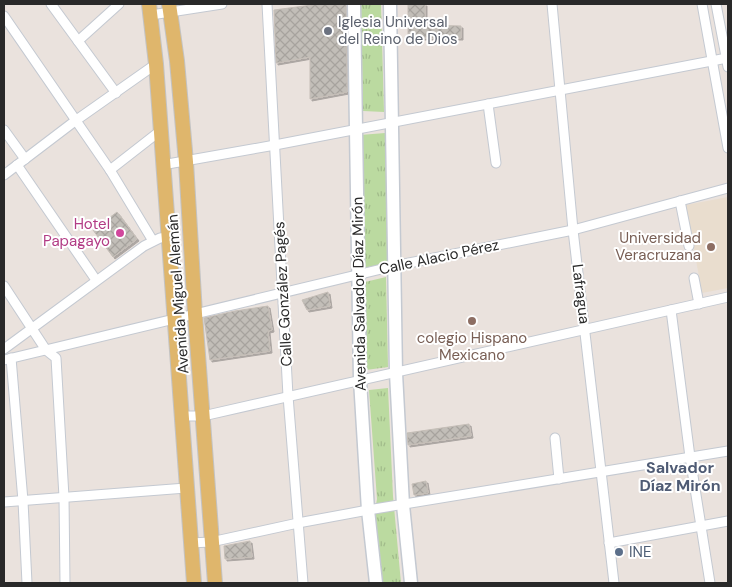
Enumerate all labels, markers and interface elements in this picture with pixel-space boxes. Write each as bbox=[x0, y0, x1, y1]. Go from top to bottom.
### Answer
place label: Iglesia Universal del Reino de Dios bbox=[338, 12, 458, 49]
marker: Iglesia Universal del Reino de Dios bbox=[322, 25, 334, 37]
street label: Avenida Salvador Díaz Mirón bbox=[347, 197, 371, 391]
street label: Avenida Miguel Alemán bbox=[162, 213, 194, 375]
place label: Hotel Papagayo bbox=[43, 214, 110, 251]
street label: Calle González Pagés bbox=[269, 221, 297, 367]
marker: Hotel Papagayo bbox=[114, 227, 126, 239]
place label: Universidad Veracruzana bbox=[615, 228, 701, 265]
street label: Calle Alacio Pérez bbox=[377, 235, 501, 279]
marker: Universidad Veracruzana bbox=[705, 241, 717, 253]
street label: Lafragua bbox=[567, 263, 595, 325]
marker: colegio Hispano Mexicano bbox=[466, 315, 478, 327]
place label: colegio Hispano Mexicano bbox=[417, 328, 527, 365]
district label: Salvador Díaz Mirón bbox=[639, 457, 721, 496]
place label: INE bbox=[629, 542, 651, 562]
marker: INE bbox=[613, 546, 625, 558]

